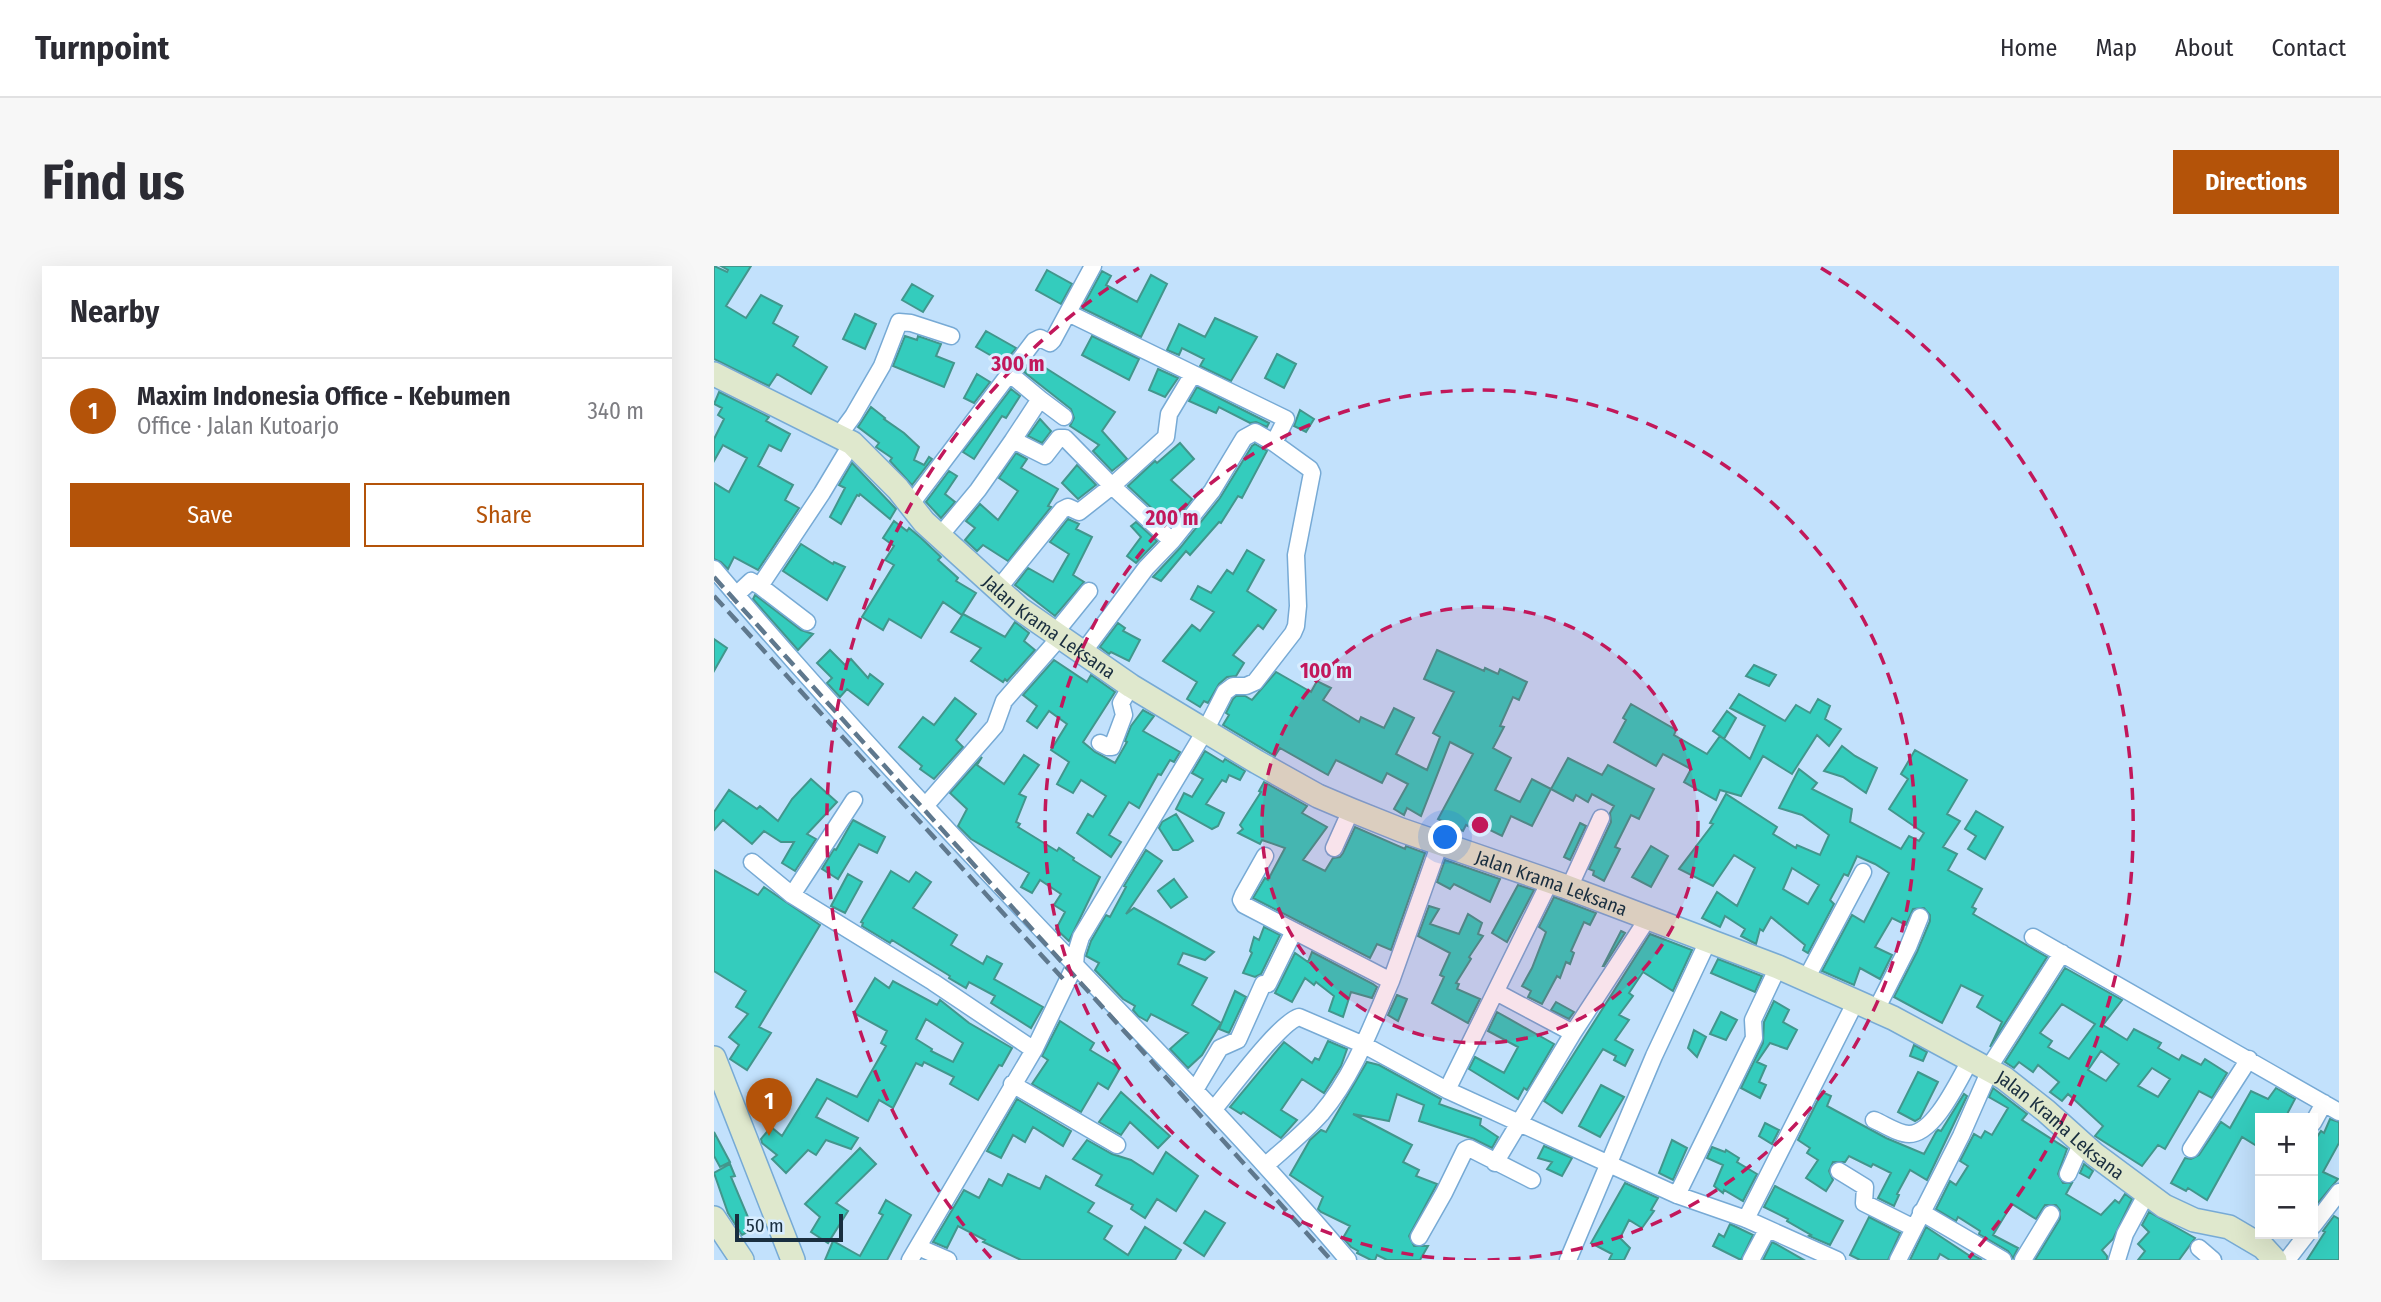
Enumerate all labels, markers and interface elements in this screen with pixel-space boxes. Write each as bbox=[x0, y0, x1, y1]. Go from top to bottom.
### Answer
text: Turnpoint bbox=[35, 28, 169, 68]
text: Home bbox=[2000, 34, 2057, 62]
text: Map bbox=[2095, 34, 2137, 62]
text: About bbox=[2175, 34, 2233, 62]
text: Contact bbox=[2271, 34, 2346, 62]
button: Directions bbox=[2173, 150, 2339, 214]
text: Find us bbox=[42, 153, 185, 212]
text: Nearby bbox=[70, 294, 159, 330]
text: 300 m bbox=[990, 351, 1045, 377]
text: Maxim Indonesia Office - Kebumen bbox=[137, 381, 511, 412]
text: 1 bbox=[88, 397, 98, 425]
text: 340 m bbox=[588, 397, 644, 425]
text: Office · Jalan Kutoarjo bbox=[137, 412, 339, 440]
button: Save bbox=[70, 483, 350, 547]
button: Share bbox=[364, 483, 644, 547]
text: 200 m bbox=[1144, 505, 1199, 531]
street label: Jalan Krama Leksana bbox=[978, 570, 1120, 683]
text: 100 m bbox=[1300, 658, 1352, 684]
centre of rings bbox=[1468, 813, 1492, 837]
your location bbox=[1428, 820, 1462, 854]
street label: Jalan Krama Leksana bbox=[1472, 845, 1631, 920]
street label: Jalan Krama Leksana bbox=[1993, 1065, 2129, 1184]
pin: 1 bbox=[746, 1078, 792, 1136]
map controls bbox=[2255, 1113, 2318, 1239]
button: + bbox=[2255, 1113, 2318, 1176]
button: − bbox=[2255, 1176, 2318, 1239]
scale bar bbox=[735, 1211, 844, 1243]
text: 50 m bbox=[746, 1214, 784, 1237]

